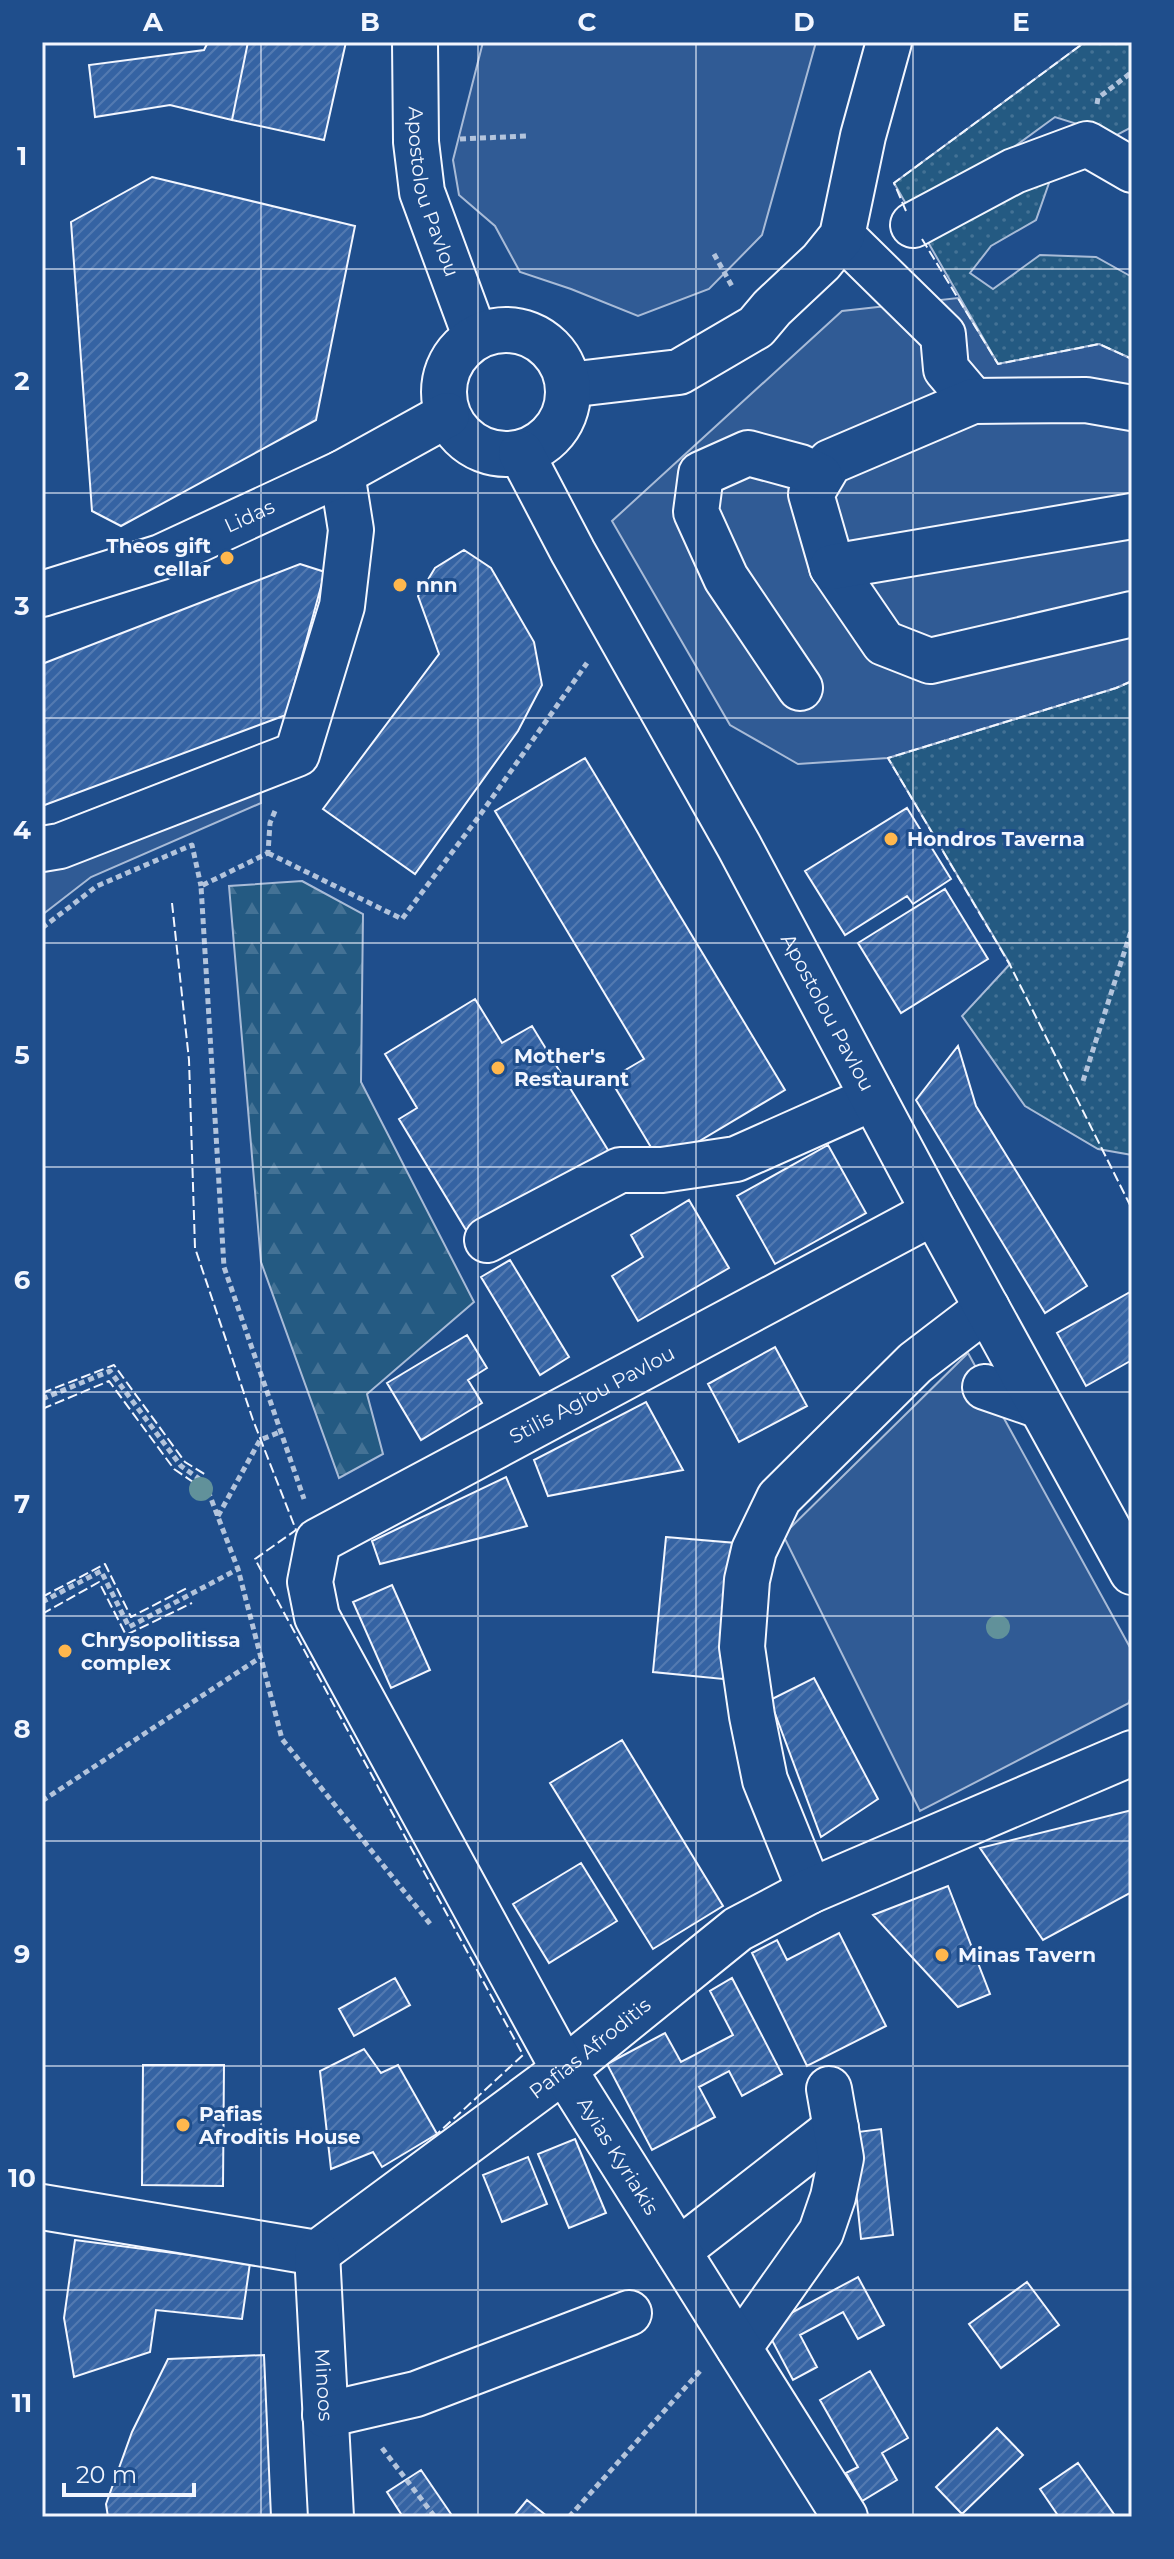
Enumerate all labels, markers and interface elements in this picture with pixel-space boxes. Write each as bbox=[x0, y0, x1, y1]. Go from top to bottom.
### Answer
text: A bbox=[142, 6, 164, 38]
text: B bbox=[360, 6, 380, 38]
text: C bbox=[578, 6, 597, 38]
text: D bbox=[793, 6, 815, 38]
text: E bbox=[1012, 6, 1030, 38]
street label: Apostolou Pavlou bbox=[404, 106, 464, 280]
text: 1 bbox=[17, 140, 27, 172]
text: 2 bbox=[14, 365, 30, 397]
street label: Lidas bbox=[221, 494, 278, 538]
place label: Theos gift cellar bbox=[106, 534, 211, 581]
marker: Theos gift cellar bbox=[218, 549, 236, 567]
place label: nnn bbox=[416, 573, 457, 597]
marker: nnn bbox=[391, 576, 409, 594]
text: 3 bbox=[13, 590, 30, 622]
text: 4 bbox=[13, 814, 31, 846]
place label: Hondros Taverna bbox=[907, 827, 1085, 851]
marker: Hondros Taverna bbox=[882, 830, 900, 848]
street label: Apostolou Pavlou bbox=[776, 930, 879, 1095]
text: 5 bbox=[14, 1039, 30, 1071]
place label: Mother's Restaurant bbox=[514, 1044, 629, 1091]
marker: Mother's Restaurant bbox=[489, 1059, 507, 1077]
text: 6 bbox=[14, 1264, 31, 1296]
street label: Stilis Agiou Pavlou bbox=[505, 1341, 679, 1449]
text: 7 bbox=[14, 1488, 30, 1520]
place label: Chrysopolitissa complex bbox=[81, 1628, 241, 1675]
marker: Chrysopolitissa complex bbox=[56, 1642, 74, 1660]
text: 8 bbox=[13, 1713, 31, 1745]
text: 9 bbox=[14, 1938, 30, 1970]
place label: Minas Tavern bbox=[958, 1943, 1096, 1967]
marker: Minas Tavern bbox=[933, 1946, 951, 1964]
street label: Pafias Afroditis bbox=[524, 1993, 656, 2104]
street label: Ayias Kyriakis bbox=[572, 2093, 664, 2219]
place label: Pafias Afroditis House bbox=[198, 2102, 361, 2149]
marker: Pafias Afroditis House bbox=[174, 2116, 192, 2134]
text: 10 bbox=[8, 2162, 36, 2194]
street label: Minoos bbox=[310, 2348, 338, 2422]
text: 11 bbox=[12, 2387, 32, 2419]
scale bar bbox=[64, 2447, 194, 2497]
text: 20 m bbox=[76, 2460, 137, 2489]

